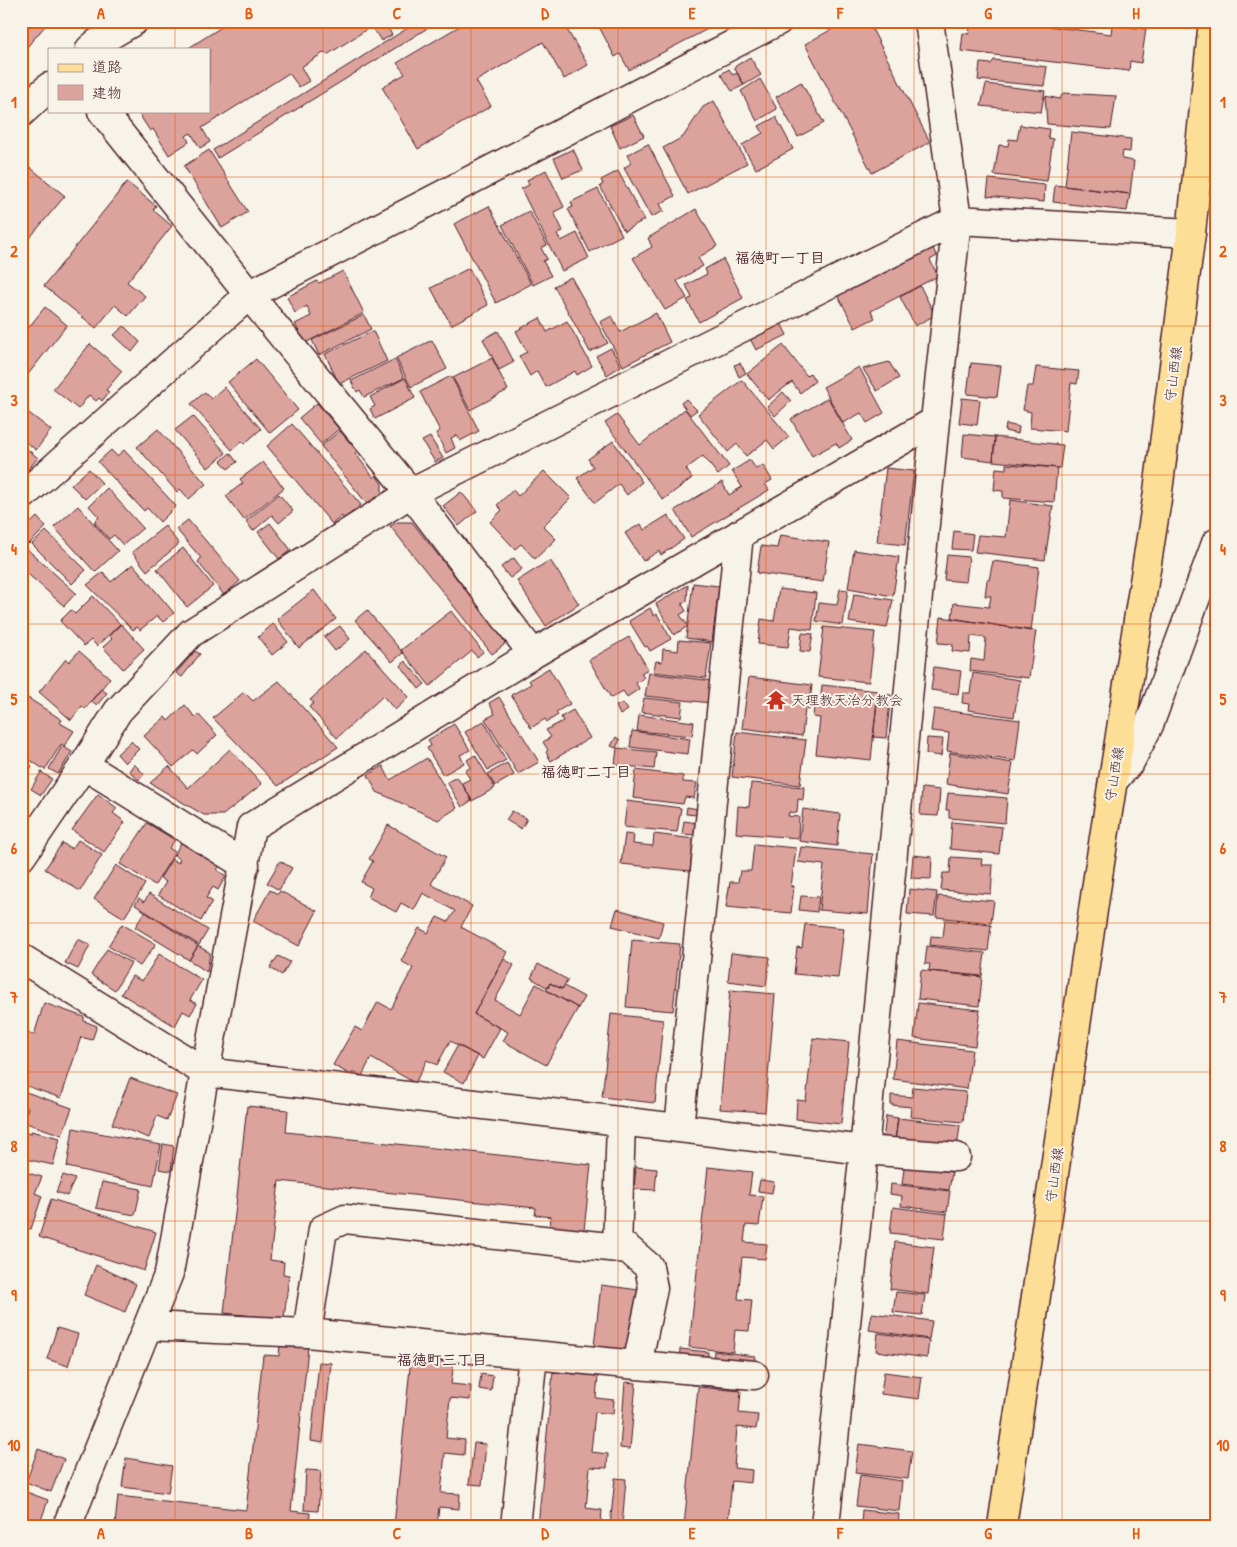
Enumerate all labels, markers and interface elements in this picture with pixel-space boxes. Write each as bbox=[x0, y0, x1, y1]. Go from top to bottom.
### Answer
text: A bbox=[97, 2, 105, 24]
text: B bbox=[245, 2, 253, 24]
text: C bbox=[393, 2, 402, 24]
text: D bbox=[541, 2, 549, 24]
text: E bbox=[688, 2, 696, 24]
text: F bbox=[836, 2, 844, 24]
text: G bbox=[984, 2, 992, 24]
text: H bbox=[1132, 2, 1140, 24]
legend bbox=[48, 48, 210, 112]
text: 道路 bbox=[92, 56, 122, 77]
text: 建物 bbox=[92, 82, 122, 103]
text: 1 bbox=[11, 91, 17, 113]
text: 1 bbox=[1220, 91, 1226, 113]
text: 2 bbox=[10, 240, 18, 262]
text: 2 bbox=[1219, 240, 1227, 262]
district label: 福徳町一丁目 bbox=[735, 247, 825, 268]
street label: 守山西線 bbox=[1160, 345, 1185, 403]
text: 3 bbox=[10, 389, 18, 411]
text: 3 bbox=[1219, 389, 1227, 411]
text: 4 bbox=[11, 538, 17, 560]
text: 4 bbox=[1220, 538, 1226, 560]
text: 5 bbox=[11, 688, 18, 710]
text: 5 bbox=[1220, 688, 1227, 710]
temple icon: 天理教天治分教会 bbox=[765, 689, 787, 711]
place label: 天理教天治分教会 bbox=[791, 690, 903, 709]
street label: 守山西線 bbox=[1100, 745, 1127, 803]
district label: 福徳町二丁目 bbox=[541, 761, 631, 782]
text: 6 bbox=[11, 837, 18, 859]
text: 6 bbox=[1220, 837, 1227, 859]
text: 7 bbox=[9, 986, 18, 1008]
text: 7 bbox=[1218, 986, 1227, 1008]
text: 8 bbox=[11, 1135, 18, 1157]
text: 8 bbox=[1220, 1135, 1227, 1157]
street label: 守山西線 bbox=[1040, 1146, 1067, 1204]
text: 9 bbox=[11, 1284, 17, 1306]
text: 9 bbox=[1220, 1284, 1226, 1306]
district label: 福徳町三丁目 bbox=[397, 1349, 487, 1370]
text: 10 bbox=[8, 1434, 20, 1456]
text: 10 bbox=[1217, 1434, 1229, 1456]
text: A bbox=[97, 1522, 105, 1544]
text: B bbox=[245, 1522, 253, 1544]
text: C bbox=[393, 1522, 402, 1544]
text: D bbox=[541, 1522, 549, 1544]
text: E bbox=[688, 1522, 696, 1544]
text: F bbox=[836, 1522, 844, 1544]
text: G bbox=[984, 1522, 992, 1544]
text: H bbox=[1132, 1522, 1140, 1544]

